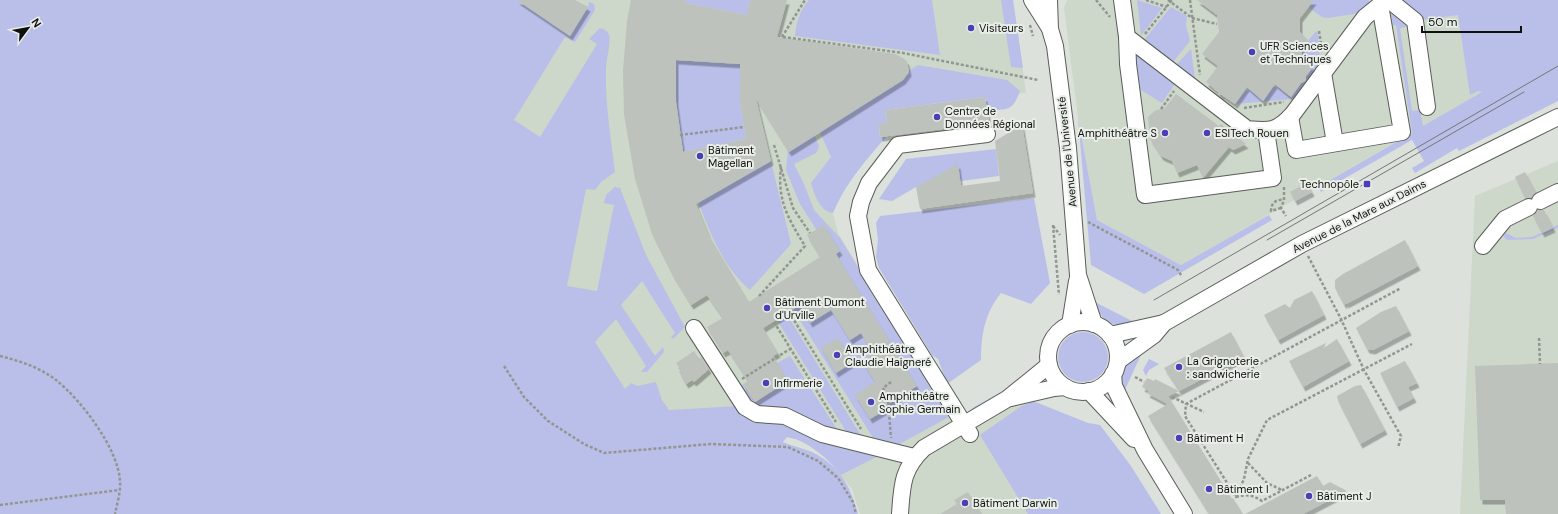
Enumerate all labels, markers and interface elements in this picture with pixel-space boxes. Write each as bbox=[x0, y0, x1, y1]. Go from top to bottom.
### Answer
north arrow bbox=[8, 8, 48, 48]
scale bar bbox=[1422, 8, 1521, 34]
text: 50 m bbox=[1428, 14, 1457, 30]
text: N bbox=[28, 16, 45, 30]
place label: Visiteurs bbox=[979, 21, 1023, 35]
marker: Visiteurs bbox=[966, 23, 976, 33]
place label: UFR Sciences et Techniques bbox=[1260, 39, 1331, 66]
marker: UFR Sciences et Techniques bbox=[1247, 47, 1257, 57]
street label: Avenue de l'Université bbox=[1054, 96, 1080, 208]
place label: Centre de Données Régional bbox=[945, 104, 1035, 131]
marker: Centre de Données Régional bbox=[932, 112, 942, 122]
place label: Amphithéâtre S bbox=[1078, 126, 1157, 140]
place label: ESITech Rouen bbox=[1215, 126, 1289, 140]
marker: Amphithéâtre S bbox=[1160, 128, 1170, 138]
marker: ESITech Rouen bbox=[1202, 128, 1212, 138]
place label: Bâtiment Magellan bbox=[708, 143, 754, 170]
marker: Bâtiment Magellan bbox=[695, 151, 705, 161]
street label: Avenue de la Mare aux Daims bbox=[1290, 176, 1428, 256]
place label: Technopôle bbox=[1300, 177, 1359, 191]
marker: Technopôle bbox=[1362, 179, 1372, 189]
place label: Bâtiment Dumont d'Urville bbox=[775, 295, 865, 322]
marker: Bâtiment Dumont d'Urville bbox=[762, 303, 772, 313]
place label: Amphithéâtre Claudie Haigneré bbox=[845, 342, 931, 369]
marker: Amphithéâtre Claudie Haigneré bbox=[832, 350, 842, 360]
place label: La Grignoterie : sandwicherie bbox=[1187, 354, 1260, 381]
marker: La Grignoterie : sandwicherie bbox=[1174, 362, 1184, 372]
place label: Infirmerie bbox=[774, 376, 822, 390]
marker: Infirmerie bbox=[761, 378, 771, 388]
place label: Amphithéâtre Sophie Germain bbox=[879, 389, 960, 416]
marker: Amphithéâtre Sophie Germain bbox=[866, 397, 876, 407]
place label: Bâtiment H bbox=[1187, 431, 1244, 445]
marker: Bâtiment H bbox=[1174, 433, 1184, 443]
place label: Bâtiment I bbox=[1217, 482, 1269, 496]
marker: Bâtiment I bbox=[1204, 484, 1214, 494]
place label: Bâtiment J bbox=[1317, 489, 1372, 503]
marker: Bâtiment J bbox=[1304, 491, 1314, 501]
place label: Bâtiment Darwin bbox=[973, 496, 1057, 510]
marker: Bâtiment Darwin bbox=[960, 498, 970, 508]

